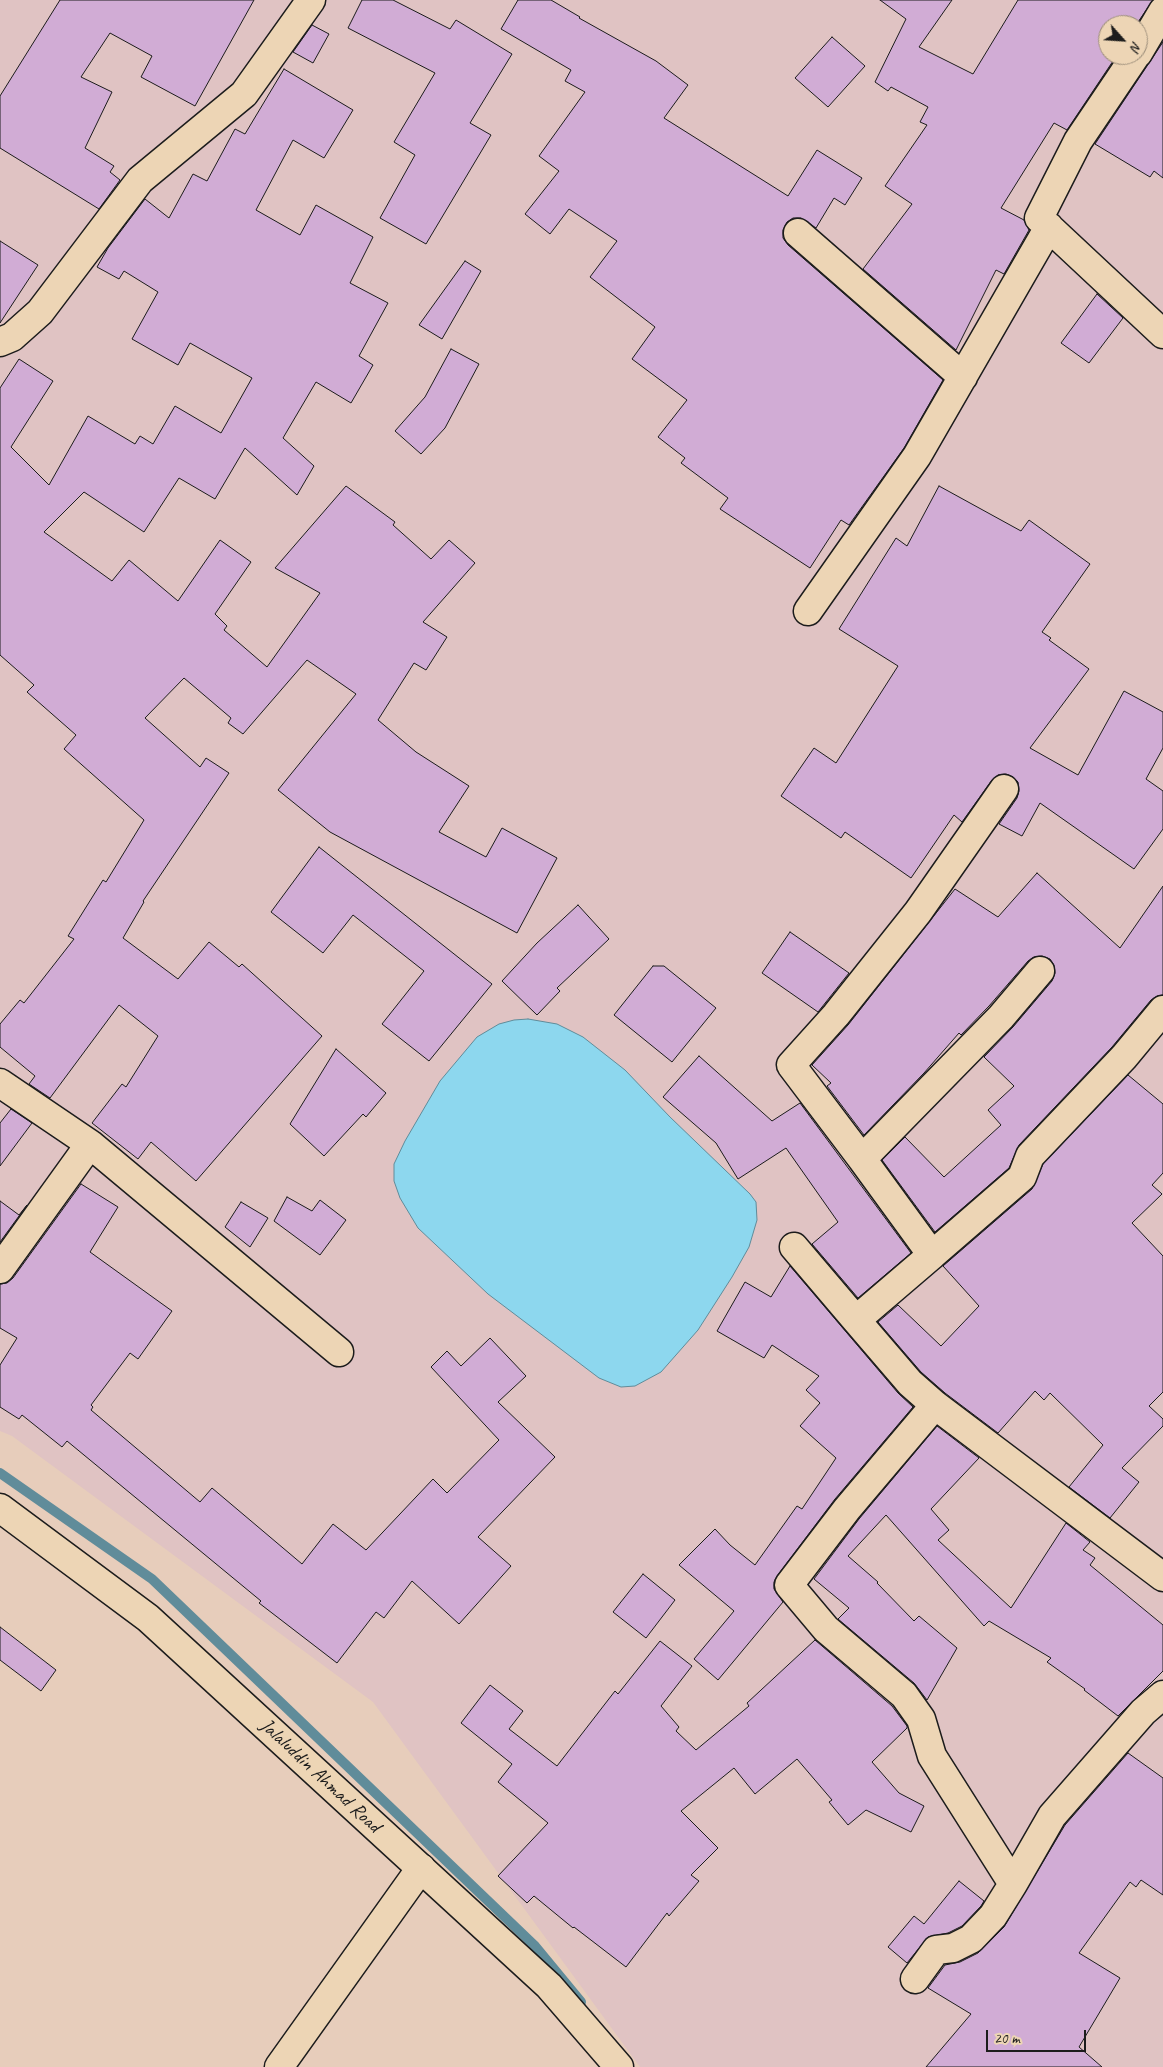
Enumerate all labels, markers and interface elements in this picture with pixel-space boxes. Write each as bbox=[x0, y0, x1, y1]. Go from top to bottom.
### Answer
north arrow bbox=[1098, 15, 1148, 65]
text: N bbox=[1126, 39, 1146, 54]
street label: Jalaluddin Ahmad Road bbox=[255, 1714, 385, 1838]
scale bar bbox=[988, 2020, 1088, 2052]
text: 20 m bbox=[994, 2029, 1020, 2048]

